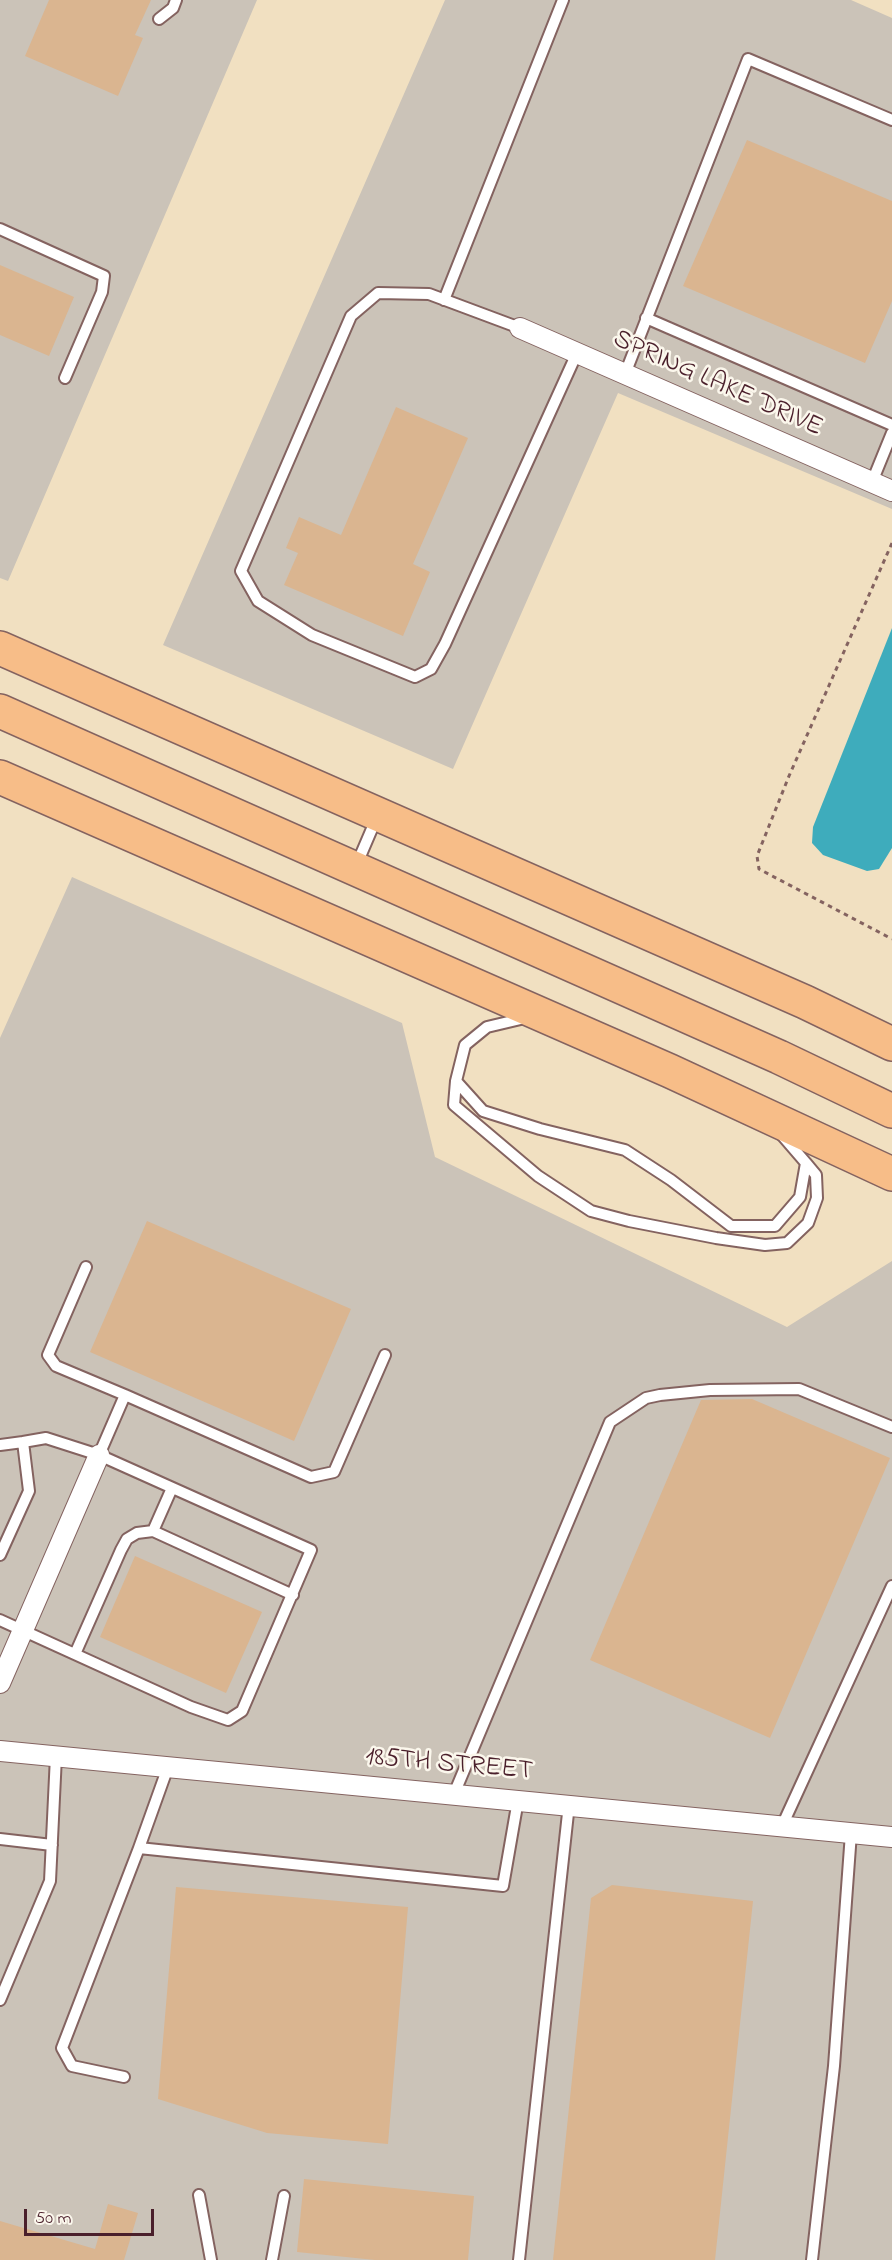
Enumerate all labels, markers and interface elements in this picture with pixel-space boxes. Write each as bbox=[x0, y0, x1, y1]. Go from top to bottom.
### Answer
street label: SPRING LAKE DRIVE bbox=[607, 324, 827, 446]
street label: 185TH STREET bbox=[364, 1743, 534, 1789]
scale bar bbox=[27, 2197, 158, 2235]
text: 50 m bbox=[35, 2206, 72, 2232]

